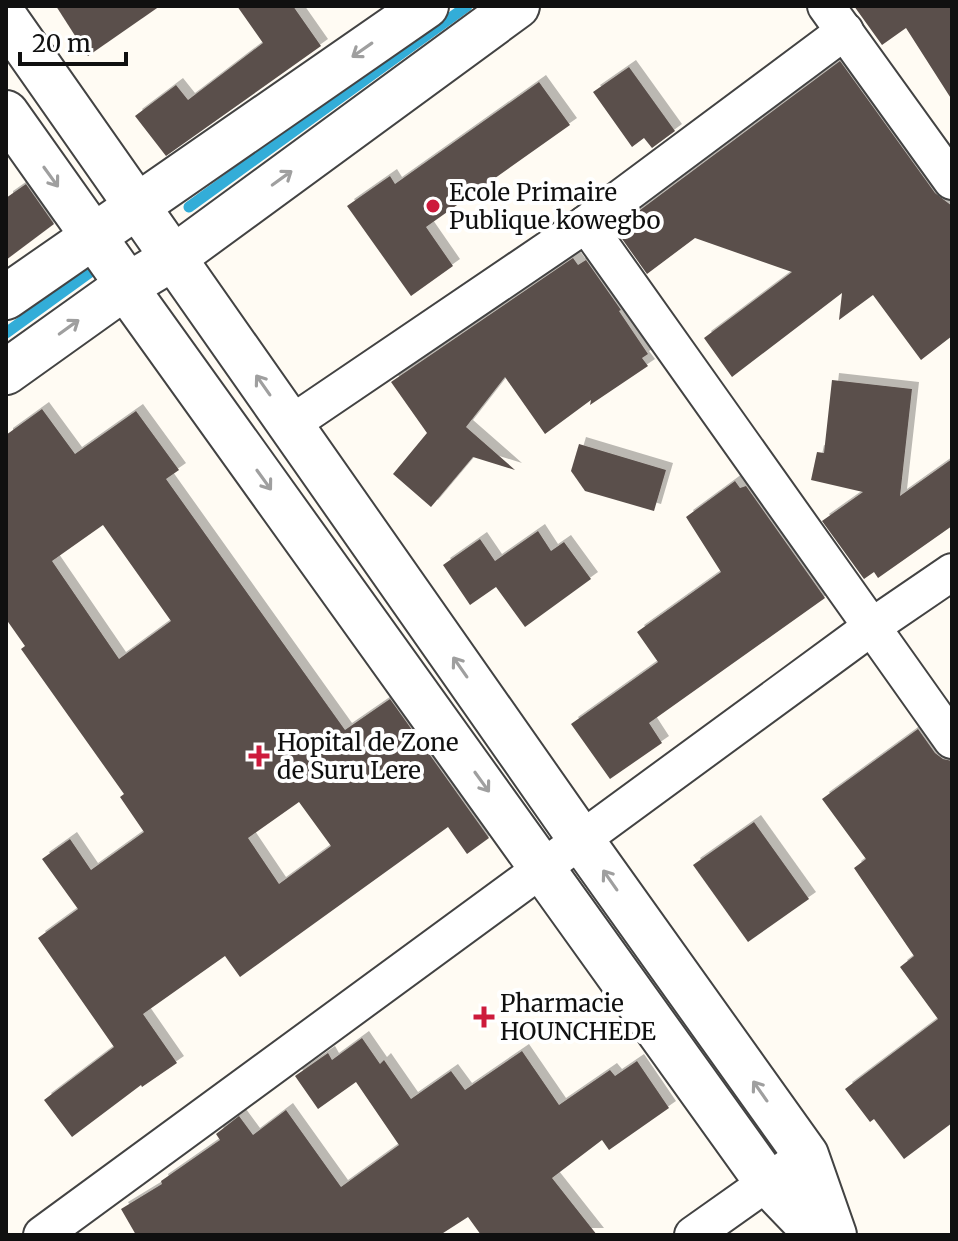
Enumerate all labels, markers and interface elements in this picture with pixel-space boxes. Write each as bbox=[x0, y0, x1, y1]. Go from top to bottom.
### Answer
scale bar bbox=[20, 16, 126, 66]
text: 20 m bbox=[32, 28, 91, 59]
one-way arrow bbox=[352, 42, 374, 59]
one-way arrow bbox=[43, 165, 59, 187]
one-way arrow bbox=[271, 170, 293, 186]
place label: Ecole Primaire Publique kowegbo bbox=[449, 177, 661, 236]
marker: Ecole Primaire Publique kowegbo bbox=[424, 197, 442, 215]
one-way arrow bbox=[58, 319, 80, 335]
one-way arrow bbox=[255, 375, 272, 396]
one-way arrow bbox=[256, 469, 272, 491]
one-way arrow bbox=[452, 656, 468, 678]
place label: Hopital de Zone de Suru Lere bbox=[277, 727, 459, 786]
marker: Hopital de Zone de Suru Lere bbox=[248, 745, 270, 767]
one-way arrow bbox=[474, 771, 490, 793]
one-way arrow bbox=[601, 869, 618, 891]
place label: Pharmacie HOUNCHEDE bbox=[500, 988, 657, 1047]
marker: Pharmacie HOUNCHEDE bbox=[475, 1008, 493, 1026]
one-way arrow bbox=[752, 1081, 769, 1103]

